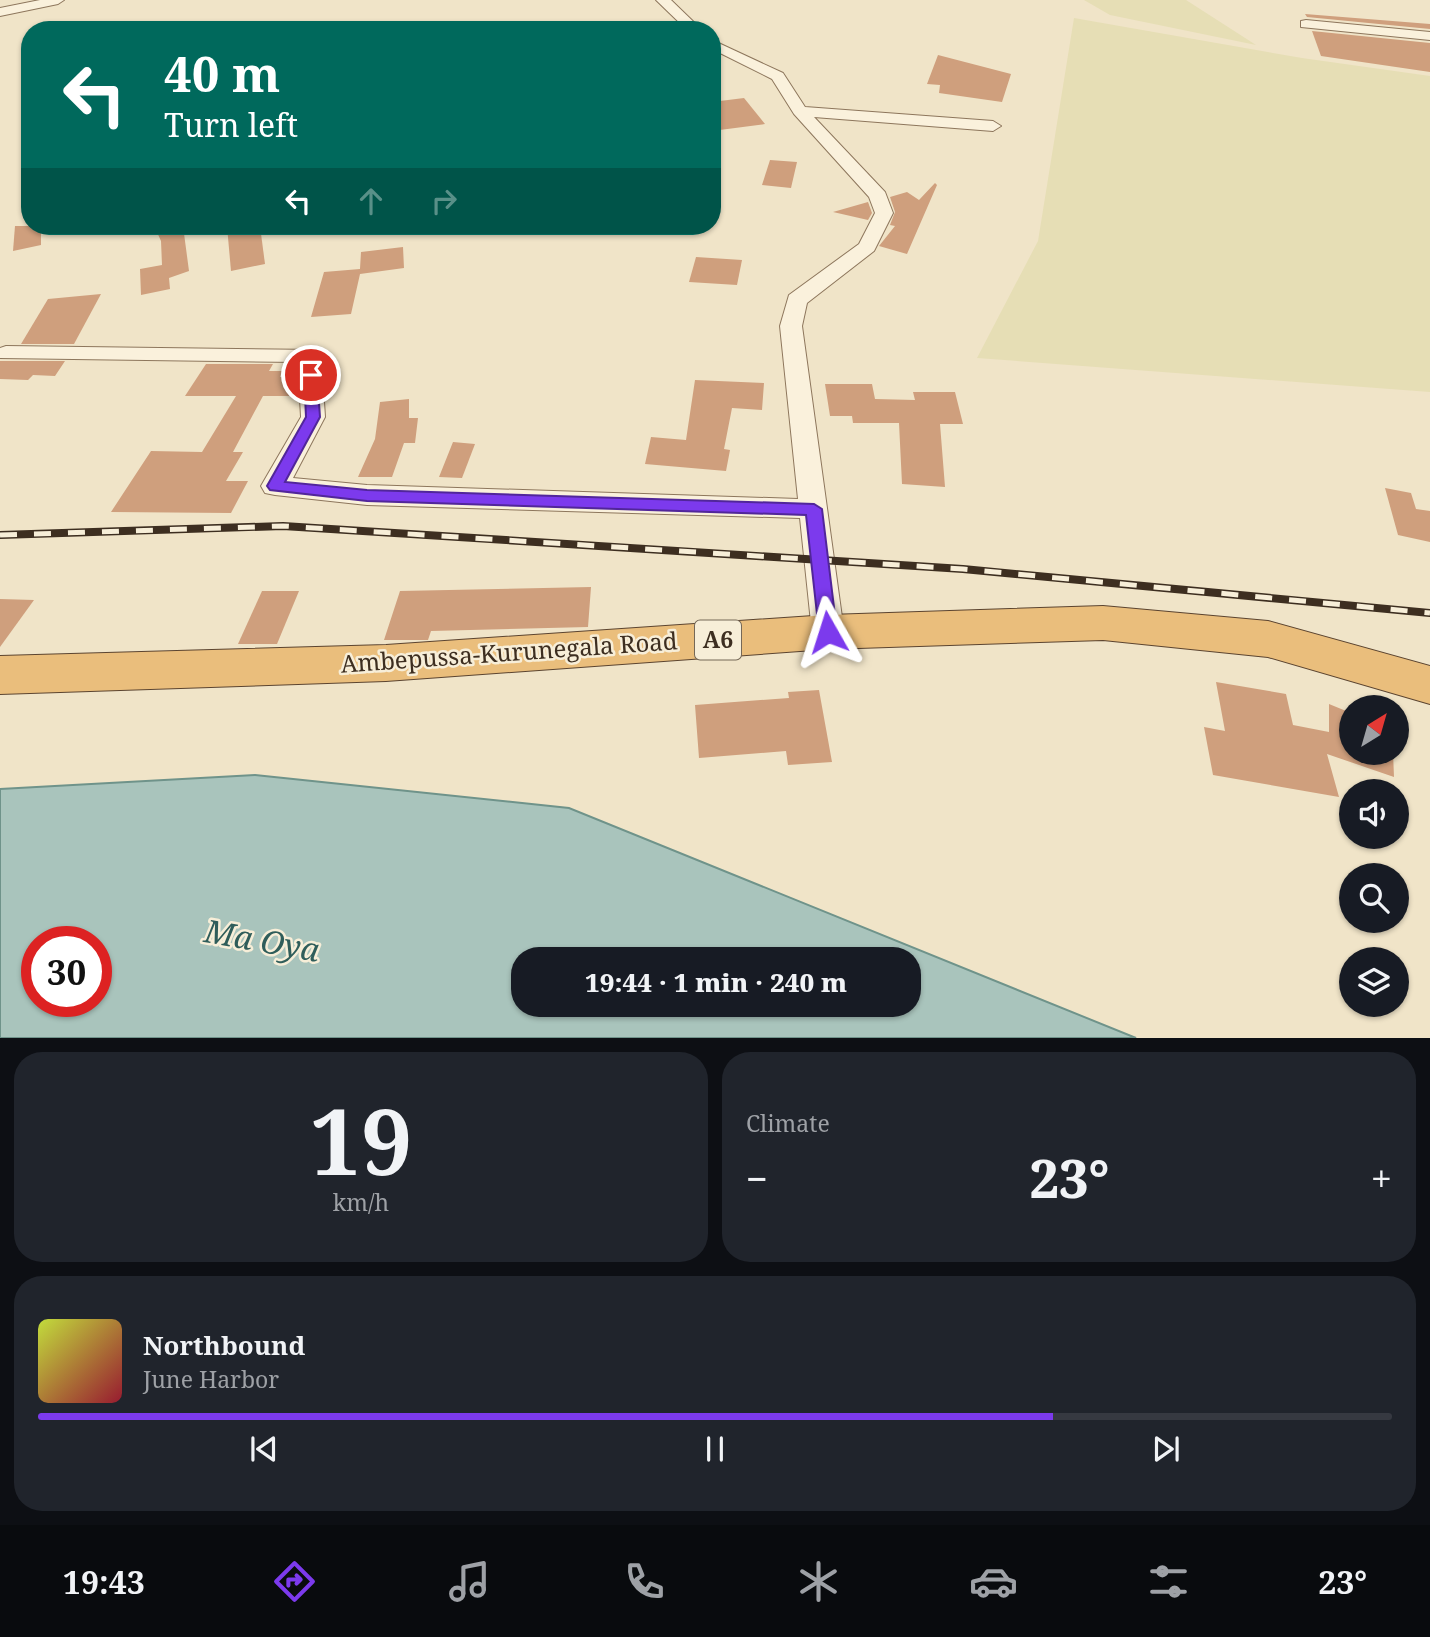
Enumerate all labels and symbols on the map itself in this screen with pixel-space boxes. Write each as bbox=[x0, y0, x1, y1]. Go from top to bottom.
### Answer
pin bbox=[281, 345, 341, 405]
position arrow bbox=[791, 595, 865, 669]
road number: A6 bbox=[695, 620, 741, 660]
street label: Ambepussa-Kurunegala Road bbox=[339, 623, 679, 680]
north arrow bbox=[1339, 695, 1409, 765]
water label: Ma Oya bbox=[200, 908, 324, 971]
speed limit sign: 30 bbox=[21, 926, 112, 1017]

